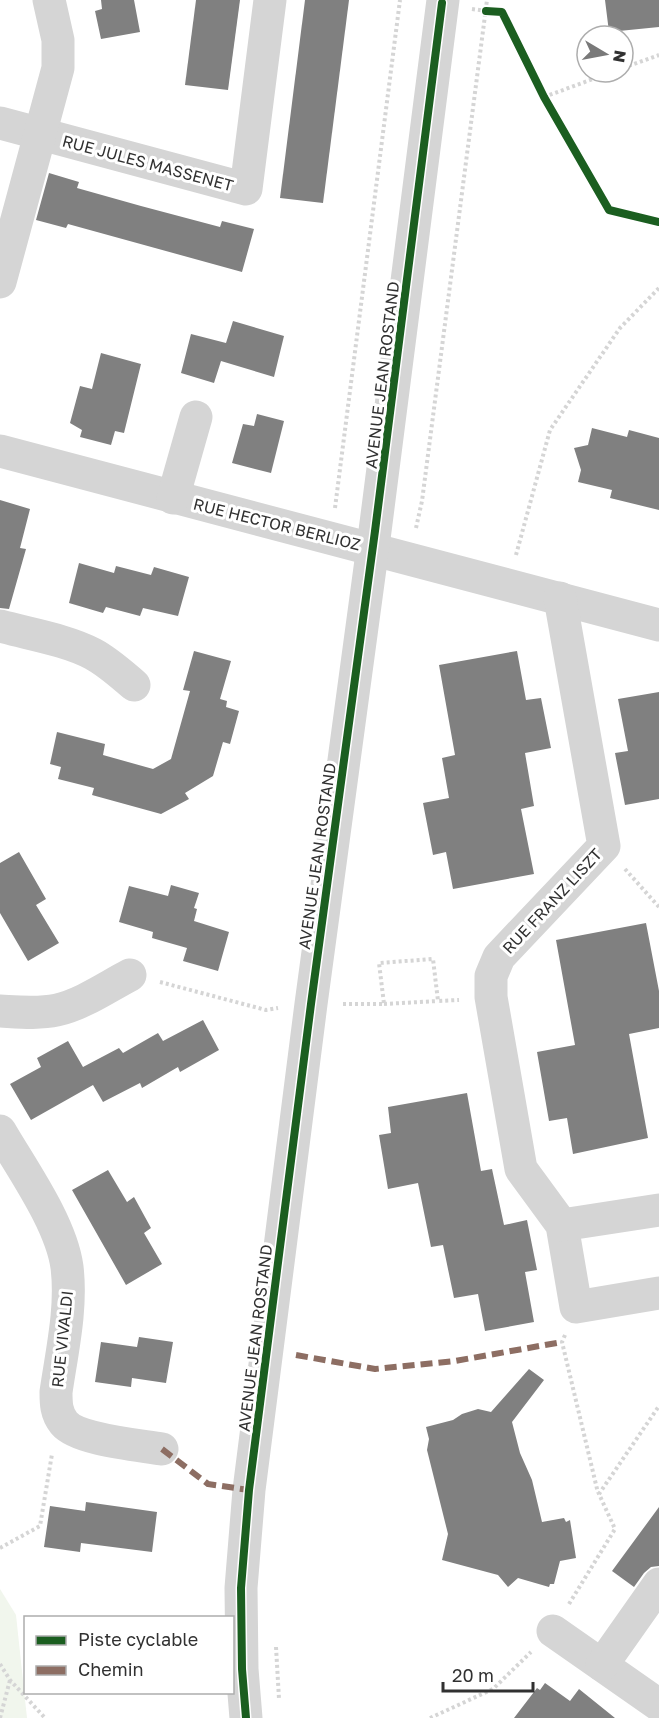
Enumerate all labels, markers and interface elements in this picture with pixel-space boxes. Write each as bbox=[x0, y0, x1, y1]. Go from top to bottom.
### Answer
north arrow bbox=[575, 24, 635, 84]
text: N bbox=[609, 49, 631, 64]
street label: RUE JULES MASSENET bbox=[60, 131, 236, 196]
street label: AVENUE JEAN ROSTAND bbox=[361, 280, 403, 470]
street label: RUE HECTOR BERLIOZ bbox=[191, 494, 363, 554]
street label: AVENUE JEAN ROSTAND bbox=[294, 761, 340, 951]
street label: RUE FRANZ LISZT bbox=[498, 844, 606, 958]
street label: AVENUE JEAN ROSTAND bbox=[234, 1243, 276, 1433]
street label: RUE VIVALDI bbox=[47, 1290, 77, 1388]
legend bbox=[24, 1616, 234, 1694]
text: Piste cyclable bbox=[78, 1628, 198, 1650]
scale bar bbox=[443, 1655, 533, 1693]
text: Chemin bbox=[78, 1658, 144, 1680]
text: 20 m bbox=[452, 1664, 494, 1686]

